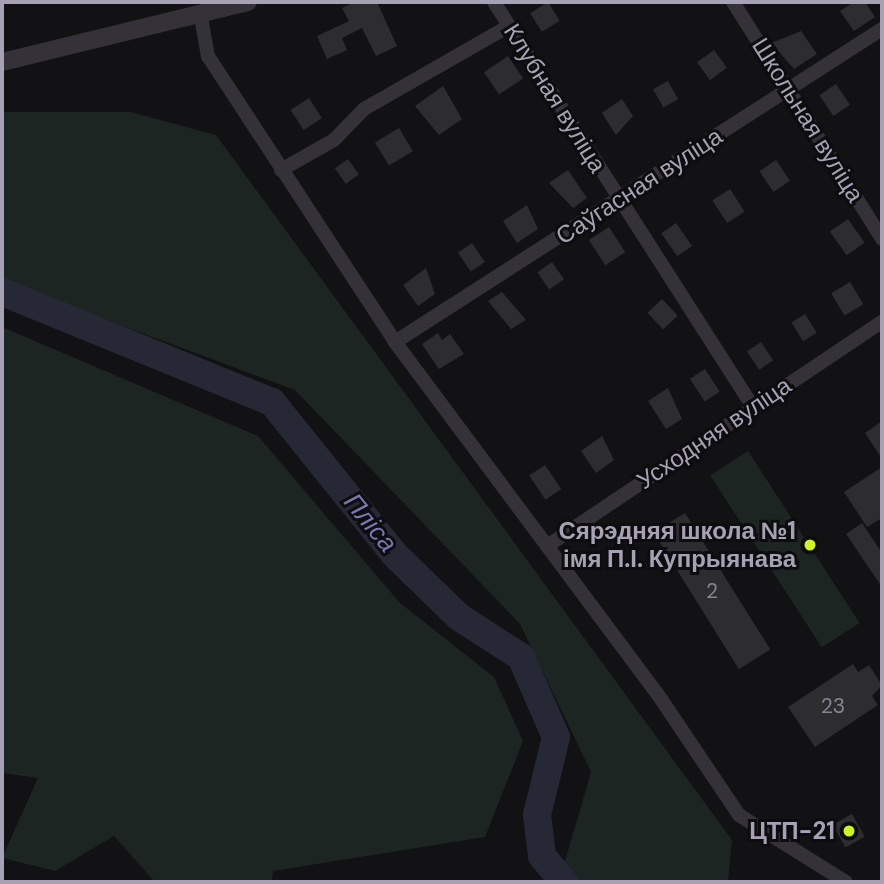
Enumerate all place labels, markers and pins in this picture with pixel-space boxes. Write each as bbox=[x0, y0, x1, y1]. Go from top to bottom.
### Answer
place label: Сярэдняя школа №1 імя П.І. Купрыянава bbox=[559, 517, 796, 573]
marker: Сярэдняя школа №1 імя П.І. Купрыянава bbox=[802, 537, 818, 553]
place label: ЦТП-21 bbox=[749, 817, 835, 845]
marker: ЦТП-21 bbox=[841, 823, 857, 839]

